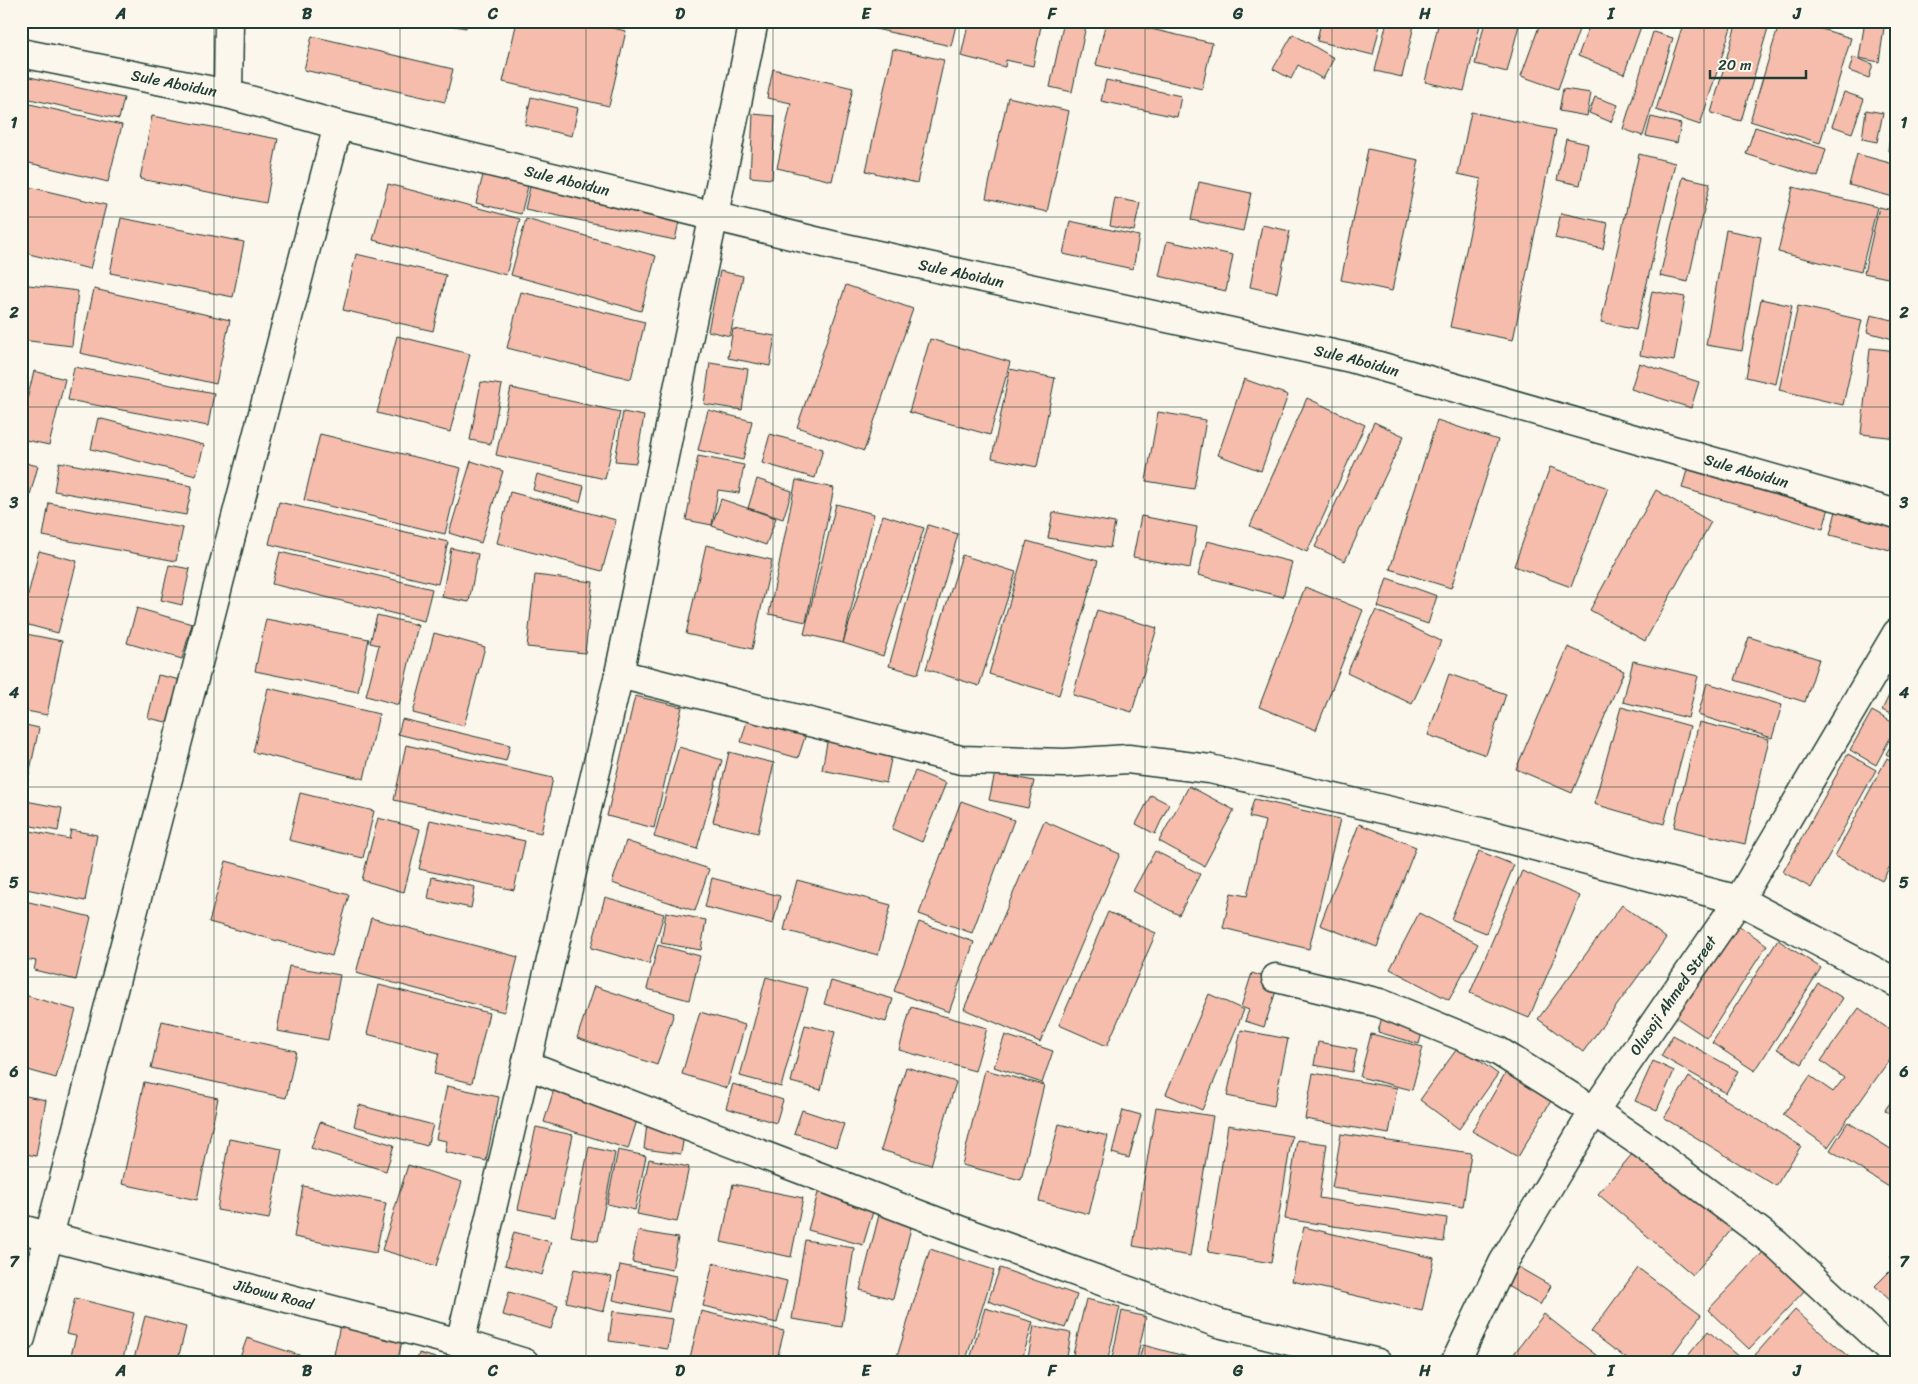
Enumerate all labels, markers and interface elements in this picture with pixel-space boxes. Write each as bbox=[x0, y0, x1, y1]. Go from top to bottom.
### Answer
text: A bbox=[115, 0, 126, 28]
text: B bbox=[302, 0, 313, 28]
text: C bbox=[487, 0, 499, 28]
text: D bbox=[675, 0, 685, 28]
text: E bbox=[862, 0, 872, 28]
text: F bbox=[1047, 0, 1058, 28]
text: G bbox=[1232, 0, 1244, 28]
text: H bbox=[1418, 0, 1431, 28]
text: I bbox=[1607, 0, 1616, 28]
text: J bbox=[1792, 0, 1802, 28]
scale bar bbox=[1710, 48, 1807, 80]
text: 20 m bbox=[1718, 52, 1752, 78]
street label: Sule Aboidun bbox=[129, 62, 219, 105]
text: 1 bbox=[11, 108, 18, 137]
text: 1 bbox=[1901, 108, 1908, 137]
street label: Sule Aboidun bbox=[522, 158, 612, 204]
street label: Sule Aboidun bbox=[916, 251, 1006, 295]
text: 2 bbox=[8, 298, 19, 327]
text: 2 bbox=[1898, 298, 1909, 327]
street label: Sule Aboidun bbox=[1312, 337, 1402, 384]
street label: Sule Aboidun bbox=[1701, 447, 1792, 495]
text: 3 bbox=[9, 488, 19, 517]
text: 3 bbox=[1899, 488, 1909, 517]
text: 4 bbox=[8, 678, 19, 707]
text: 4 bbox=[1898, 678, 1909, 707]
text: 5 bbox=[9, 868, 19, 897]
text: 5 bbox=[1899, 868, 1909, 897]
street label: Olusoji Ahmed Street bbox=[1623, 929, 1724, 1061]
text: 6 bbox=[8, 1057, 19, 1086]
text: 6 bbox=[1898, 1057, 1909, 1086]
text: 7 bbox=[9, 1247, 20, 1276]
text: 7 bbox=[1899, 1247, 1910, 1276]
street label: Jibowu Road bbox=[230, 1272, 317, 1318]
text: A bbox=[115, 1356, 126, 1384]
text: B bbox=[302, 1356, 313, 1384]
text: C bbox=[487, 1356, 499, 1384]
text: D bbox=[675, 1356, 685, 1384]
text: E bbox=[862, 1356, 872, 1384]
text: F bbox=[1047, 1356, 1058, 1384]
text: G bbox=[1232, 1356, 1244, 1384]
text: H bbox=[1418, 1356, 1431, 1384]
text: I bbox=[1607, 1356, 1616, 1384]
text: J bbox=[1792, 1356, 1802, 1384]

